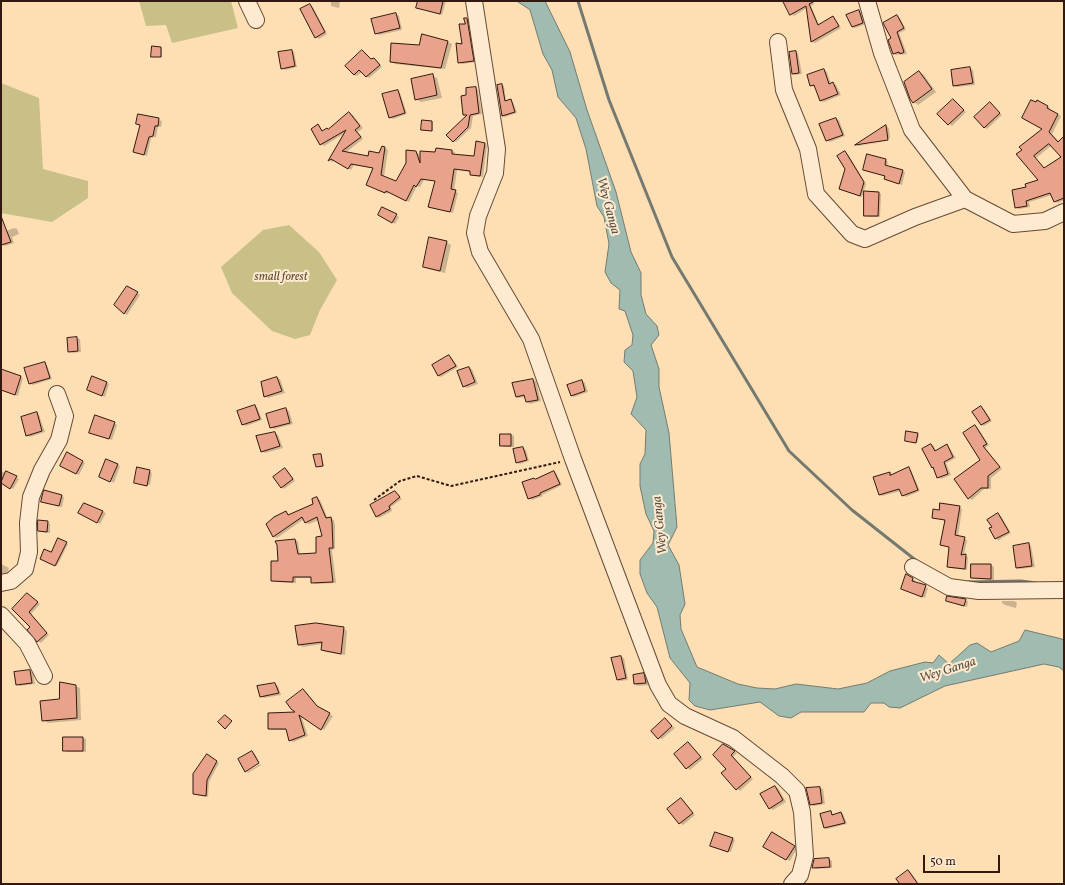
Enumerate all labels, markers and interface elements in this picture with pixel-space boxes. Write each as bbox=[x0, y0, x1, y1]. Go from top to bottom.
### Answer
water label: Wey Ganga bbox=[592, 176, 622, 236]
park label: small forest bbox=[254, 271, 308, 285]
water label: Wey Ganga bbox=[650, 495, 672, 555]
water label: Wey Ganga bbox=[918, 655, 978, 687]
scale bar bbox=[925, 847, 1002, 873]
text: 50 m bbox=[930, 854, 956, 870]

